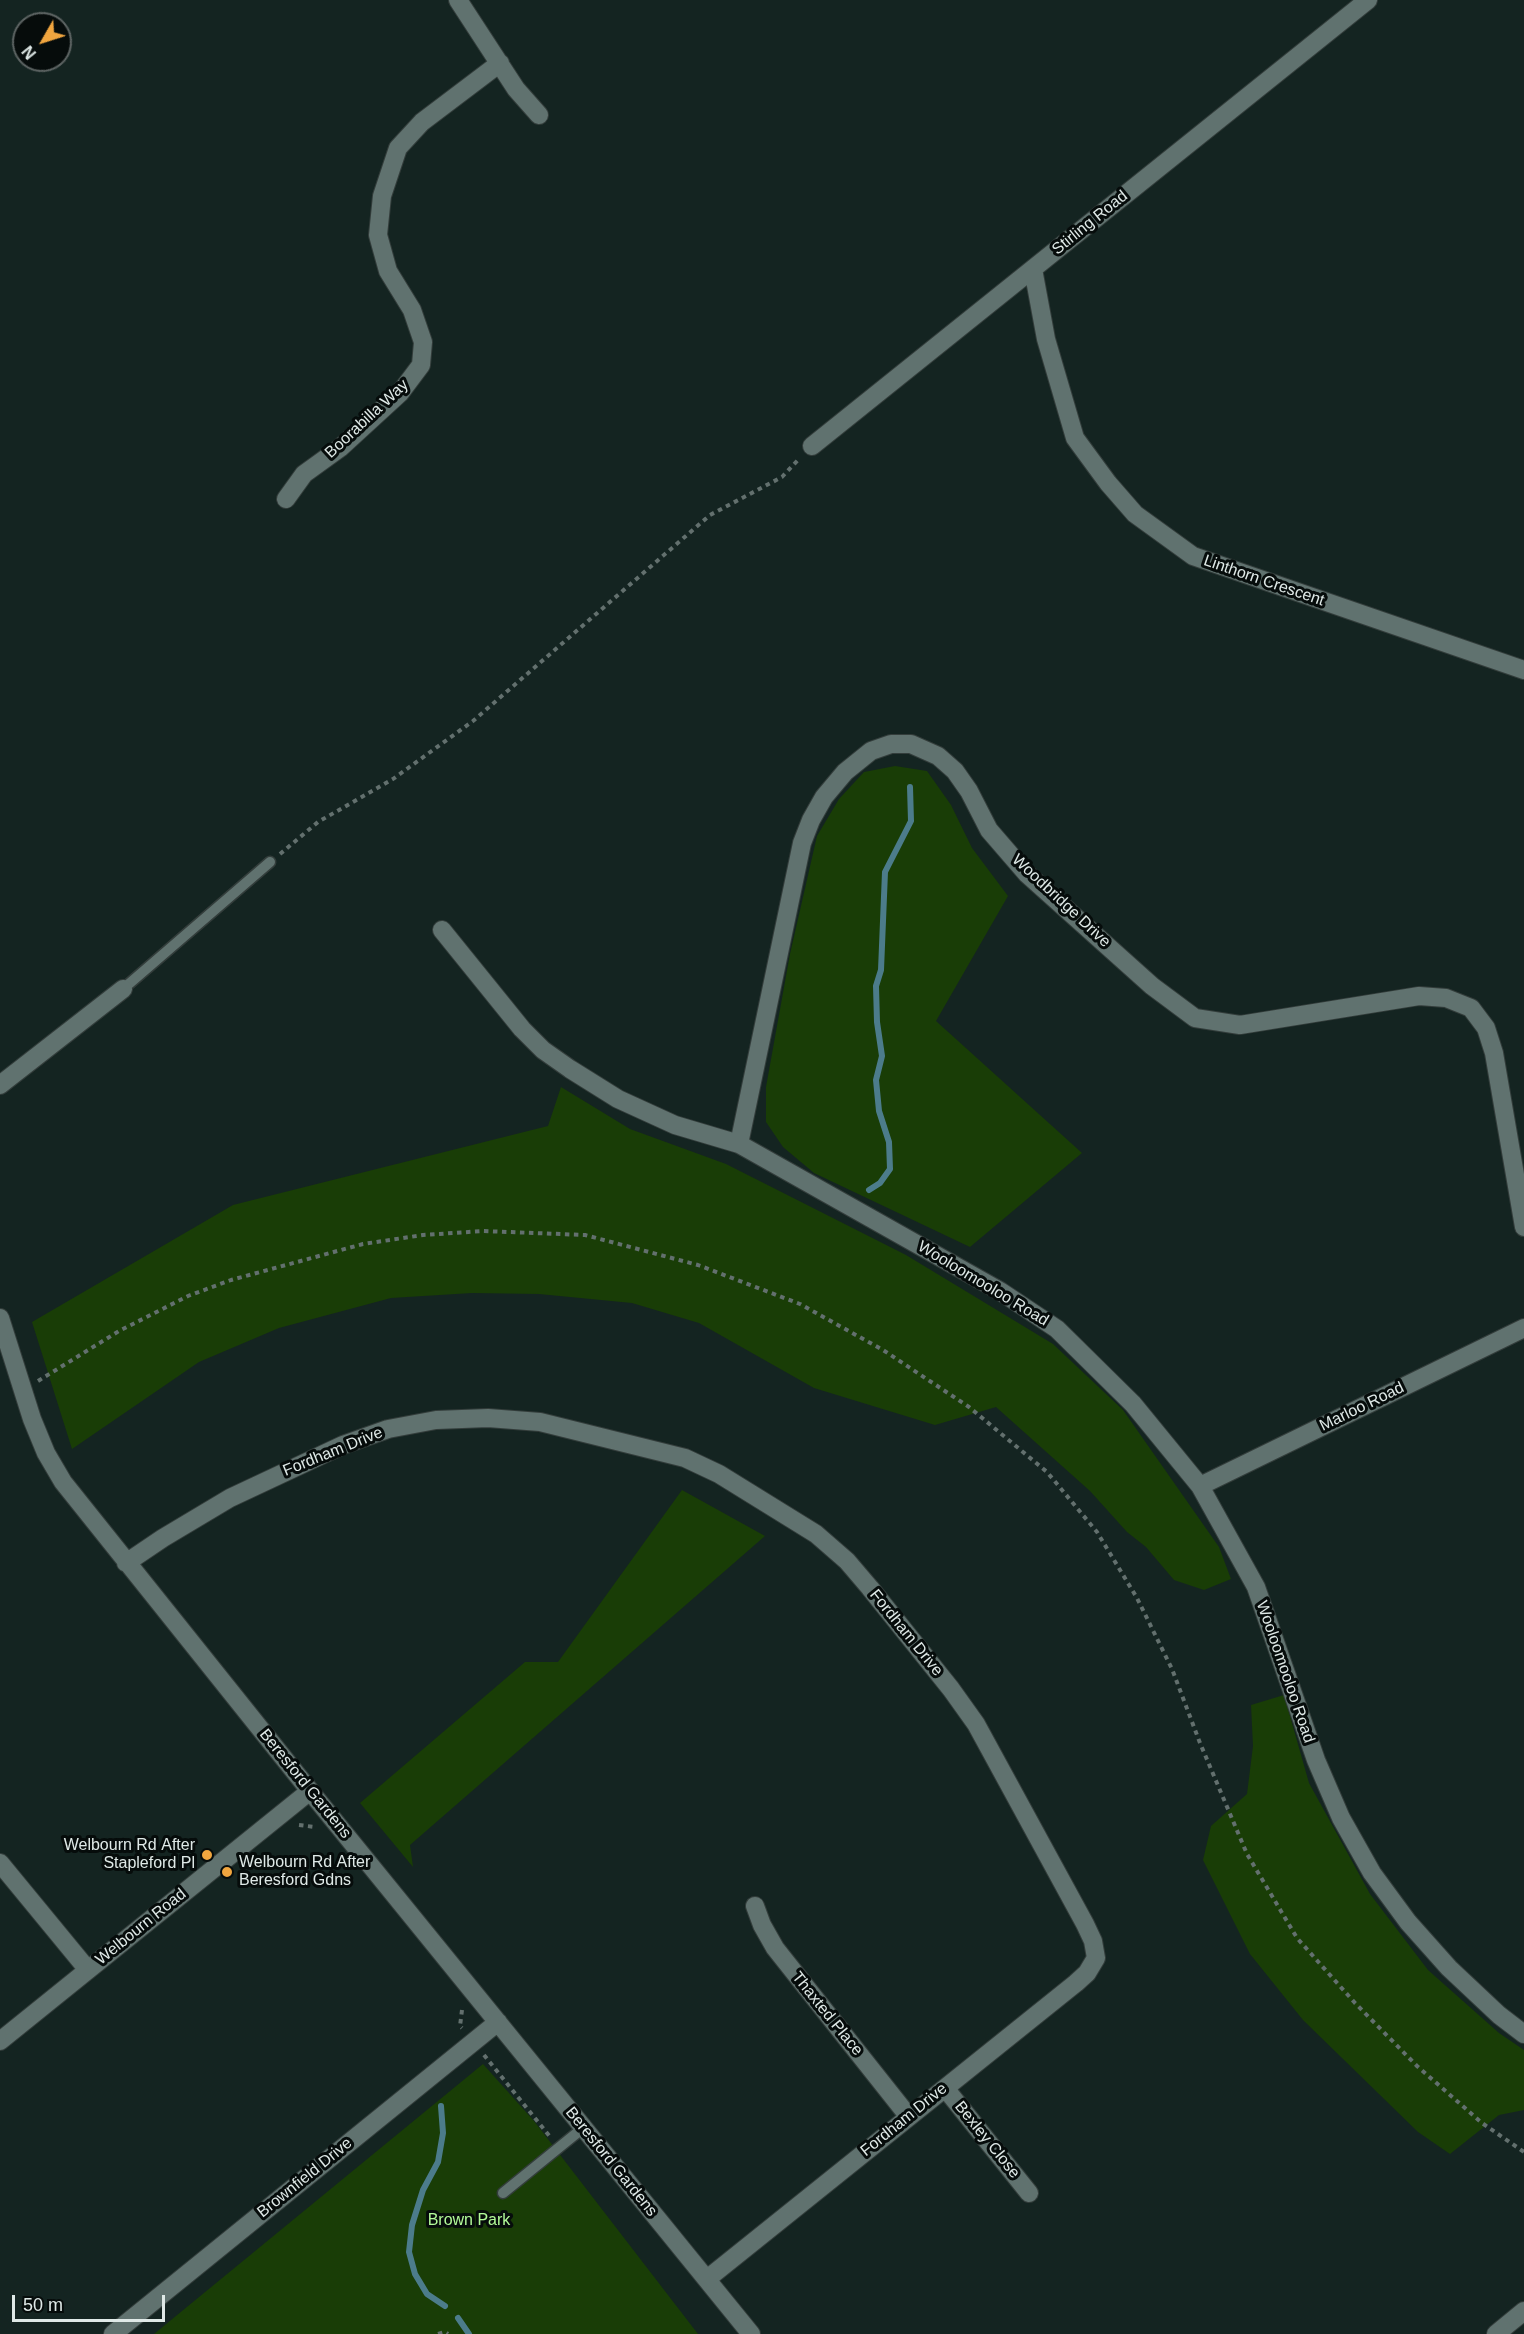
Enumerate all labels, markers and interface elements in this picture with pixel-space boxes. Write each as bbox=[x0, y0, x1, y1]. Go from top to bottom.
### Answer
north arrow bbox=[12, 12, 72, 72]
text: N bbox=[19, 43, 39, 62]
street label: Stirling Road bbox=[1048, 187, 1132, 259]
street label: Boorabilla Way bbox=[321, 375, 413, 463]
street label: Linthorn Crescent bbox=[1201, 551, 1327, 611]
street label: Woodbridge Drive bbox=[1008, 850, 1114, 952]
street label: Wooloomooloo Road bbox=[914, 1237, 1052, 1331]
street label: Marloo Road bbox=[1317, 1378, 1407, 1436]
street label: Fordham Drive bbox=[280, 1423, 386, 1481]
street label: Fordham Drive bbox=[865, 1586, 947, 1680]
street label: Wooloomooloo Road bbox=[1252, 1598, 1318, 1746]
street label: Beresford Gardens bbox=[255, 1725, 355, 1843]
place label: Welbourn Rd After Stapleford Pl bbox=[64, 1836, 195, 1874]
marker: Welbourn Rd After Stapleford Pl bbox=[200, 1848, 214, 1862]
place label: Welbourn Rd After Beresford Gdns bbox=[239, 1853, 370, 1891]
marker: Welbourn Rd After Beresford Gdns bbox=[220, 1865, 234, 1879]
street label: Welbourn Road bbox=[92, 1885, 190, 1969]
street label: Thaxted Place bbox=[787, 1968, 867, 2060]
street label: Fordham Drive bbox=[857, 2079, 951, 2161]
street label: Bexley Close bbox=[950, 2098, 1024, 2182]
street label: Beresford Gardens bbox=[561, 2103, 661, 2221]
street label: Brownfield Drive bbox=[254, 2134, 356, 2222]
park label: Brown Park bbox=[428, 2211, 510, 2231]
scale bar bbox=[15, 2283, 168, 2321]
text: 50 m bbox=[23, 2295, 63, 2315]

